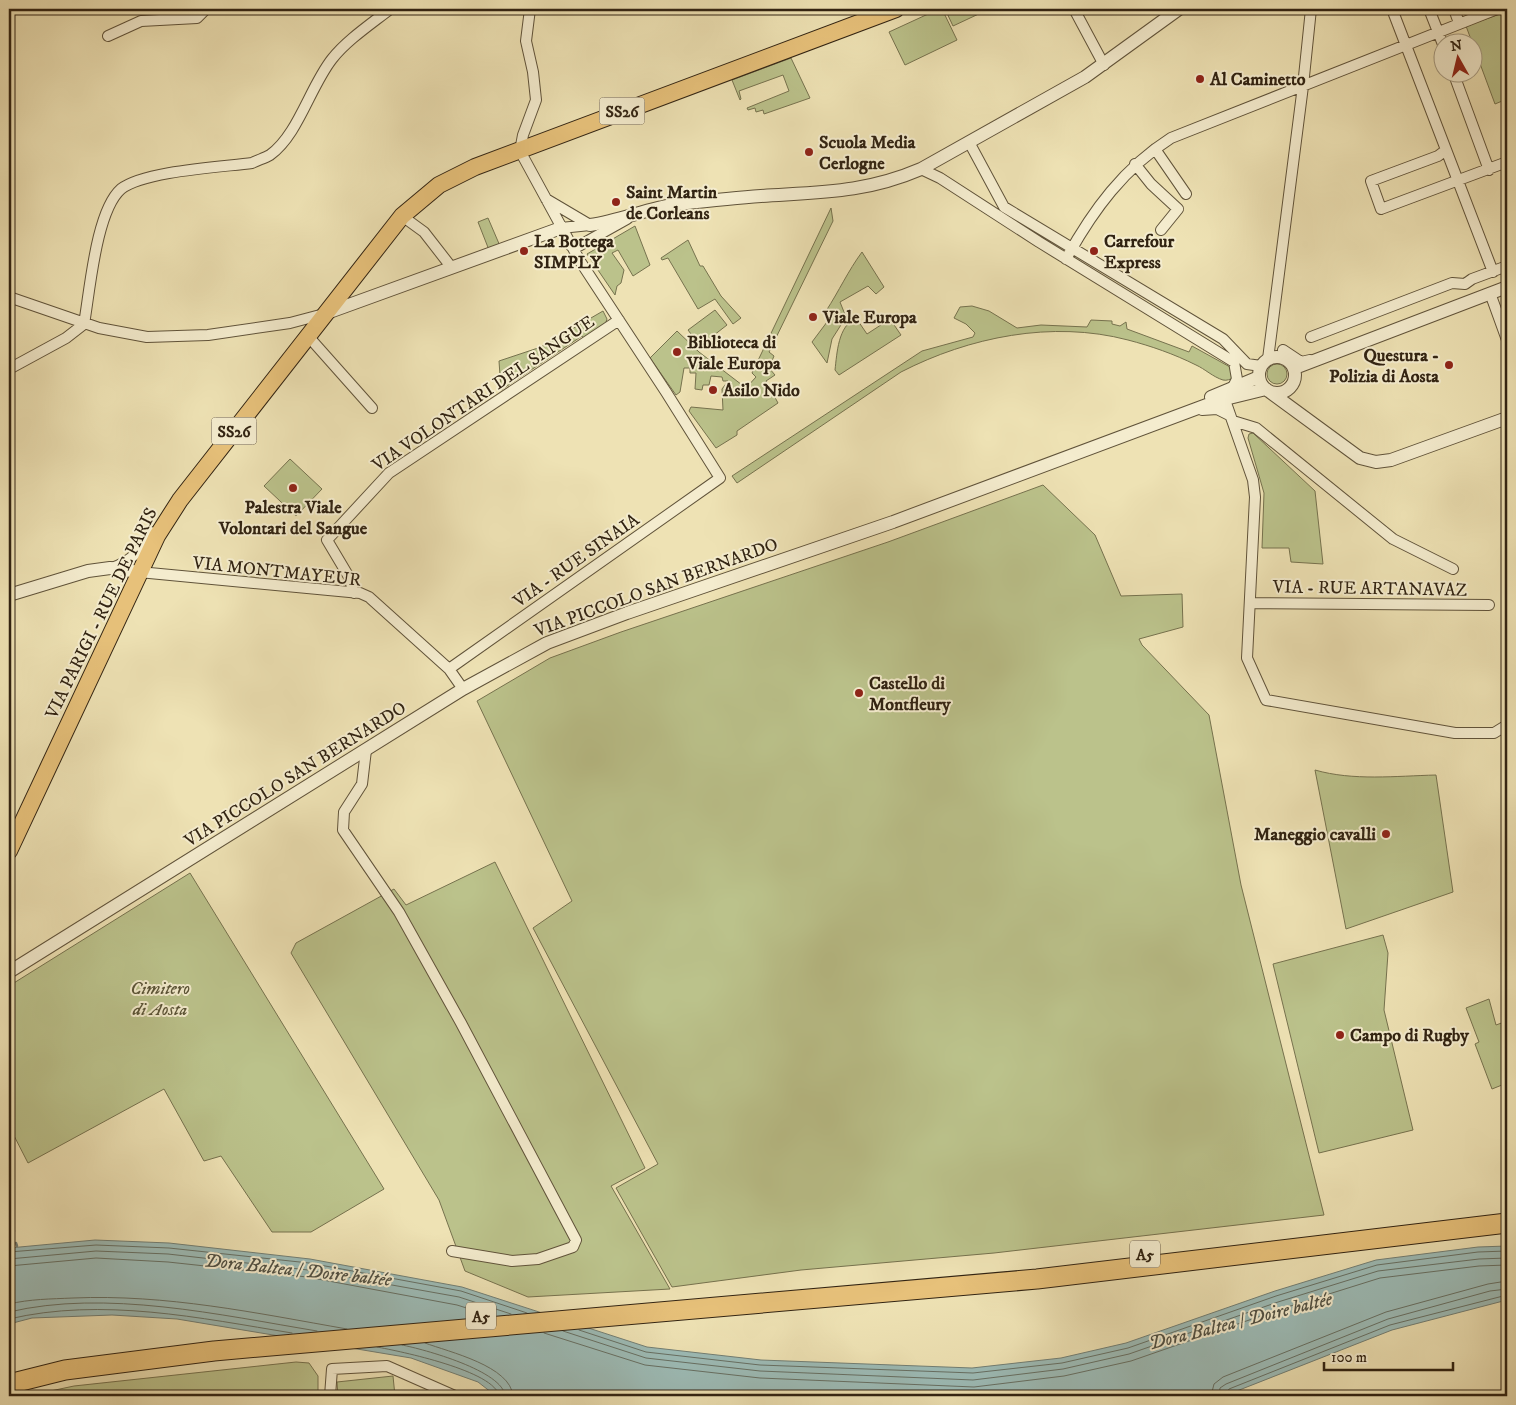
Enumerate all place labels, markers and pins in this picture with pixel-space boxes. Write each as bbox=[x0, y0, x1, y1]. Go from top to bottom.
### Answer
place label: Al Caminetto bbox=[1209, 69, 1306, 91]
marker: Al Caminetto bbox=[1194, 73, 1206, 85]
place label: Scuola Media Cerlogne bbox=[819, 132, 916, 175]
marker: Scuola Media Cerlogne bbox=[803, 146, 815, 158]
place label: Saint Martin de Corleans bbox=[626, 182, 718, 225]
marker: Saint Martin de Corleans bbox=[610, 196, 622, 208]
place label: La Bottega SIMPLY bbox=[534, 231, 614, 274]
place label: Carrefour Express bbox=[1104, 231, 1175, 274]
marker: La Bottega SIMPLY bbox=[518, 245, 530, 257]
marker: Carrefour Express bbox=[1088, 245, 1100, 257]
place label: Viale Europa bbox=[822, 307, 917, 329]
marker: Viale Europa bbox=[807, 311, 819, 323]
place label: Biblioteca di Viale Europa bbox=[686, 332, 781, 375]
place label: Questura - Polizia di Aosta bbox=[1329, 345, 1439, 388]
marker: Biblioteca di Viale Europa bbox=[671, 346, 683, 358]
marker: Questura - Polizia di Aosta bbox=[1443, 359, 1455, 371]
place label: Asilo Nido bbox=[722, 380, 800, 402]
marker: Asilo Nido bbox=[707, 384, 719, 396]
marker: Palestra Viale Volontari del Sangue bbox=[287, 482, 299, 494]
place label: Palestra Viale Volontari del Sangue bbox=[218, 497, 368, 540]
place label: Castello di Montfleury bbox=[869, 673, 951, 716]
marker: Castello di Montfleury bbox=[853, 687, 865, 699]
place label: Maneggio cavalli bbox=[1254, 824, 1376, 846]
marker: Maneggio cavalli bbox=[1380, 828, 1392, 840]
place label: Campo di Rugby bbox=[1350, 1025, 1469, 1047]
marker: Campo di Rugby bbox=[1334, 1029, 1346, 1041]

